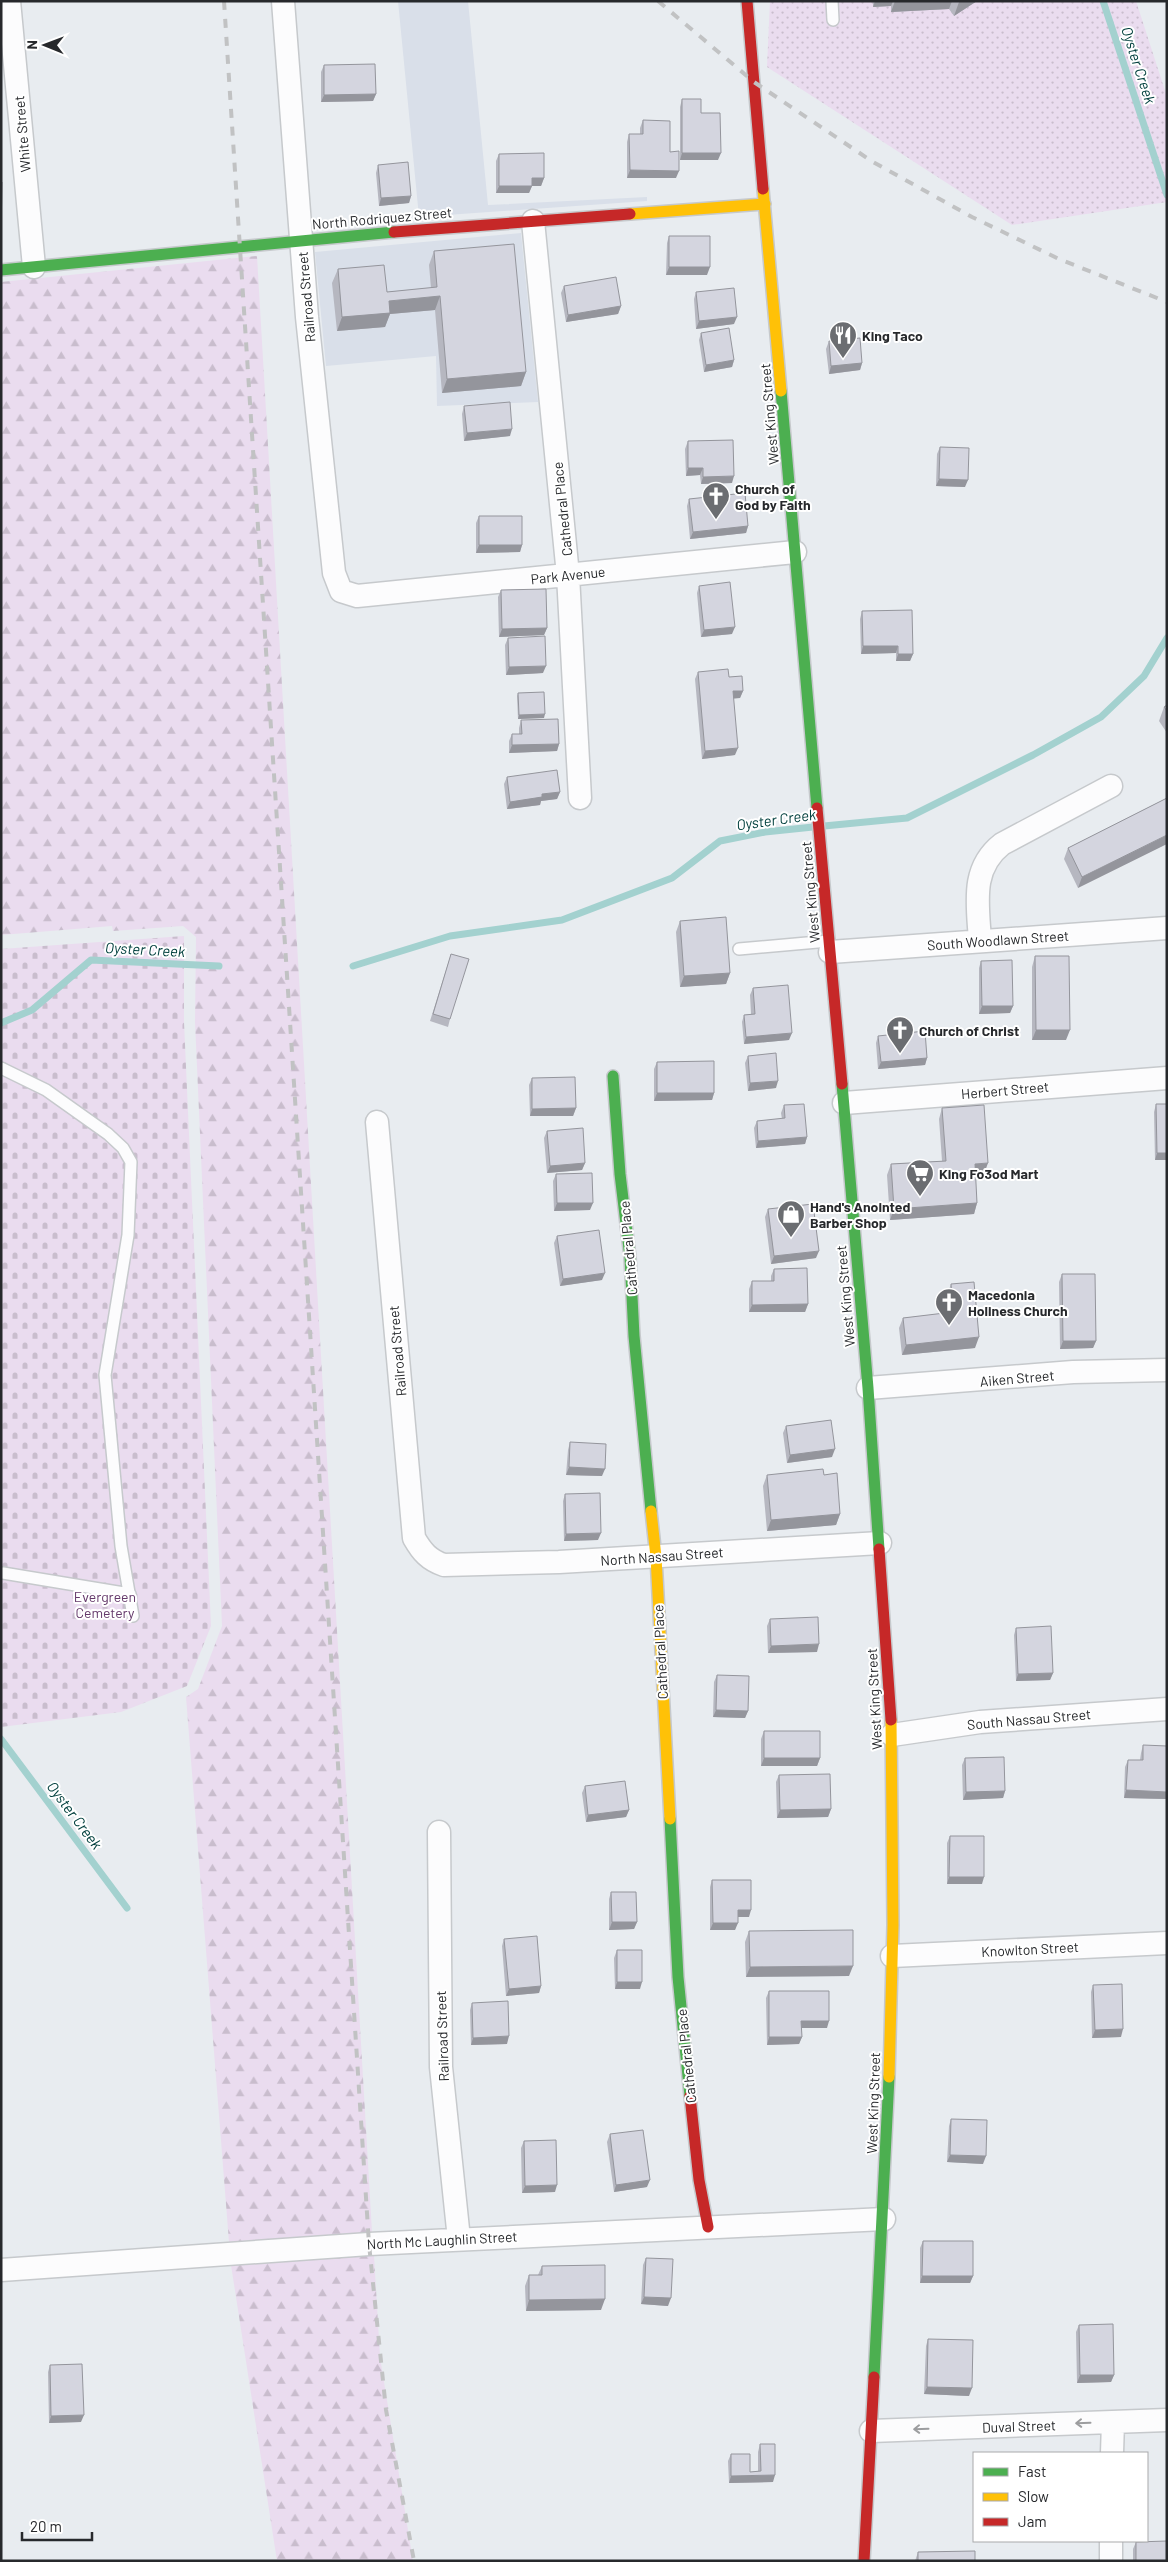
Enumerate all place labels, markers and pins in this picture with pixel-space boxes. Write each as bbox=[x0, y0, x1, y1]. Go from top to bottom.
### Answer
restaurant icon: King Taco bbox=[828, 320, 858, 359]
place label: King Taco bbox=[862, 327, 923, 344]
place label: Church of God by Faith bbox=[735, 480, 811, 513]
church icon: Church of God by Faith bbox=[701, 481, 731, 520]
church icon: Church of Christ bbox=[885, 1015, 915, 1054]
place label: Church of Christ bbox=[919, 1022, 1019, 1039]
supermarket icon: King Fo3od Mart bbox=[905, 1158, 935, 1197]
place label: King Fo3od Mart bbox=[939, 1165, 1039, 1182]
place label: Hand's Anointed Barber Shop bbox=[810, 1198, 910, 1231]
shop icon: Hand's Anointed Barber Shop bbox=[776, 1199, 806, 1238]
place label: Macedonia Holiness Church bbox=[968, 1286, 1068, 1319]
church icon: Macedonia Holiness Church bbox=[934, 1287, 964, 1326]

